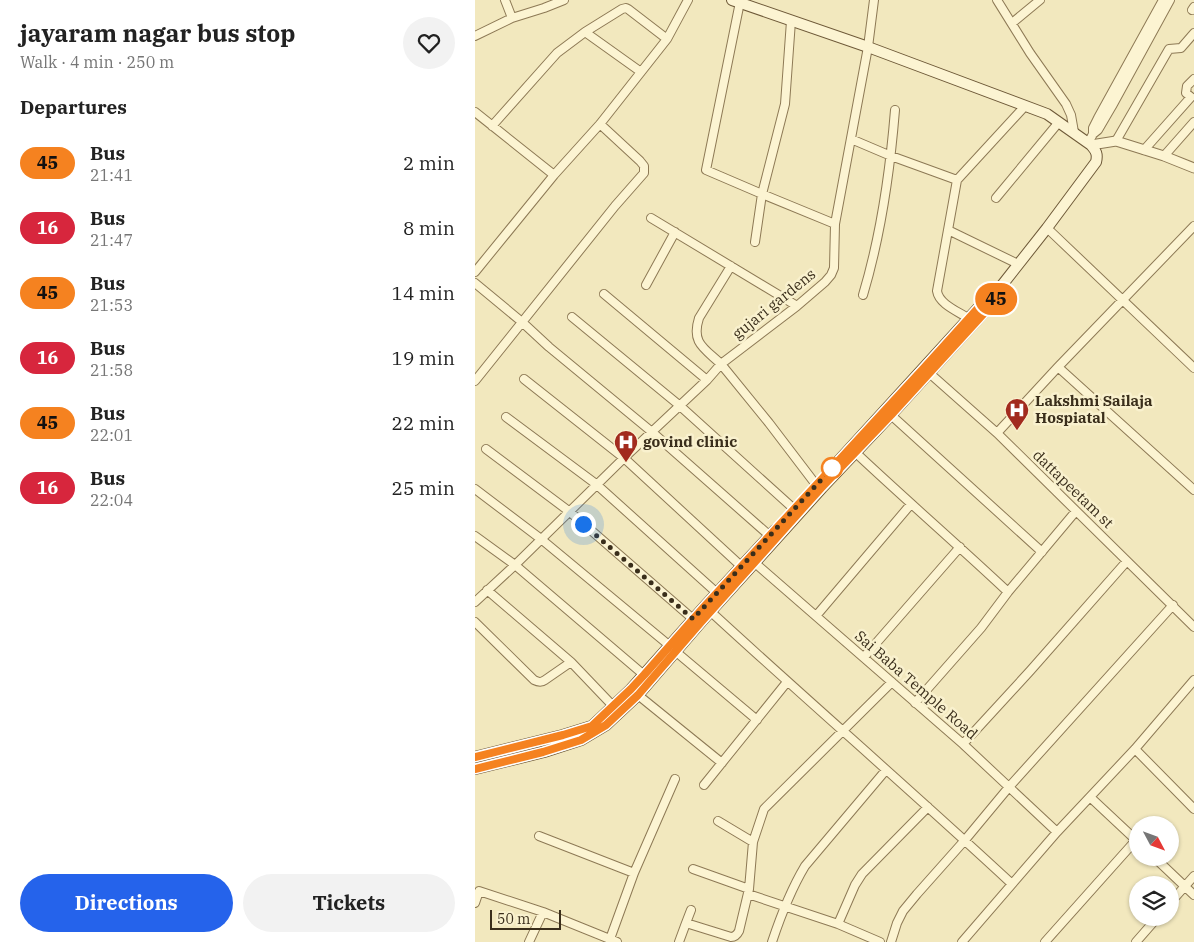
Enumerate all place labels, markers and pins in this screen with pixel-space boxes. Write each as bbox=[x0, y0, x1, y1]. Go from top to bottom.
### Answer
place label: Lakshmi Sailaja Hospiatal bbox=[1035, 391, 1153, 427]
hospital icon: Lakshmi Sailaja Hospiatal bbox=[1004, 397, 1030, 431]
hospital icon: govind clinic bbox=[613, 429, 639, 463]
place label: govind clinic bbox=[643, 432, 737, 451]
unlabelled marker bbox=[821, 457, 843, 479]

